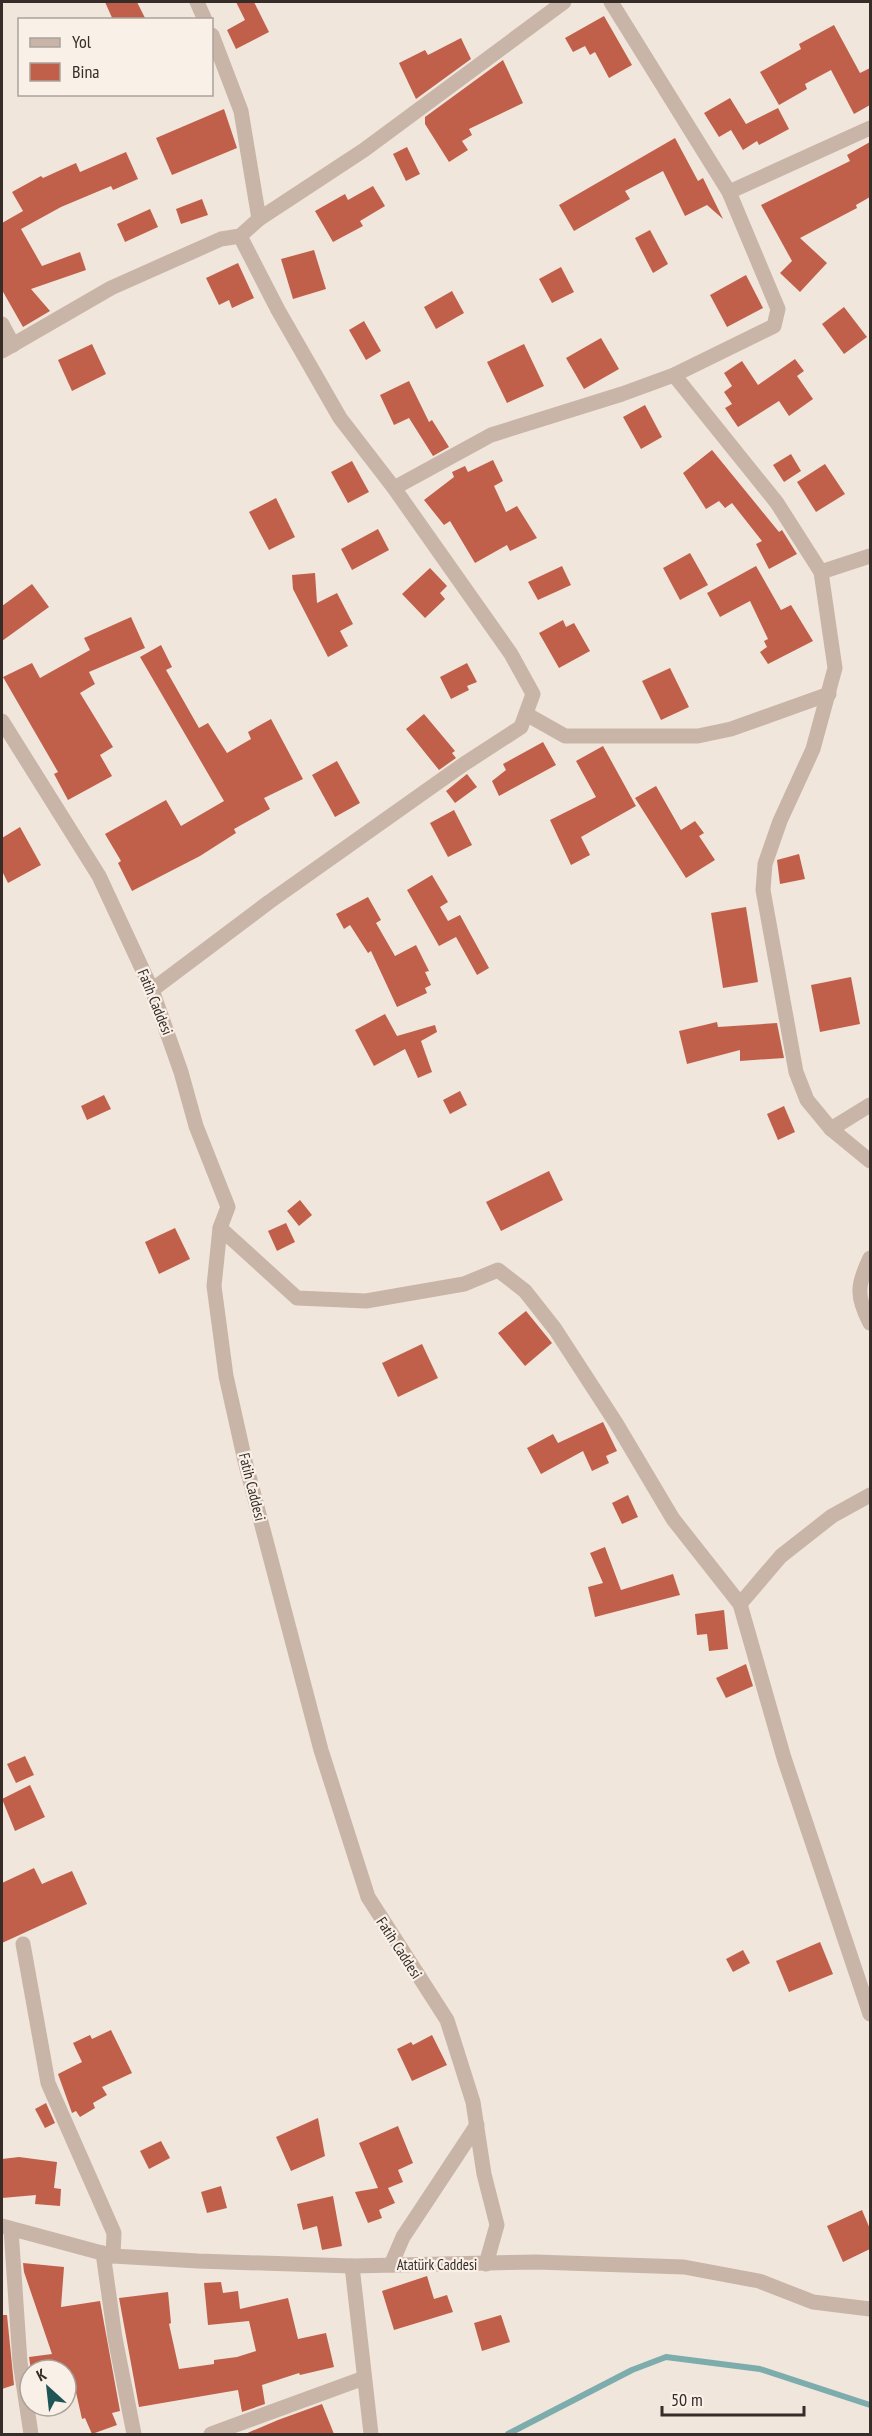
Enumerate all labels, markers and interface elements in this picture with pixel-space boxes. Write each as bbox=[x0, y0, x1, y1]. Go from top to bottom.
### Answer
legend bbox=[18, 18, 213, 96]
text: Yol bbox=[72, 30, 92, 53]
text: Bina bbox=[72, 60, 100, 83]
street label: Fatih Caddesi bbox=[134, 966, 177, 1038]
street label: Fatih Caddesi bbox=[235, 1451, 270, 1523]
street label: Fatih Caddesi bbox=[373, 1913, 426, 1982]
street label: Atatürk Caddesi bbox=[397, 2255, 477, 2274]
north arrow bbox=[18, 2358, 78, 2418]
text: K bbox=[33, 2364, 50, 2385]
scale bar bbox=[662, 2379, 804, 2417]
text: 50 m bbox=[671, 2388, 703, 2411]

